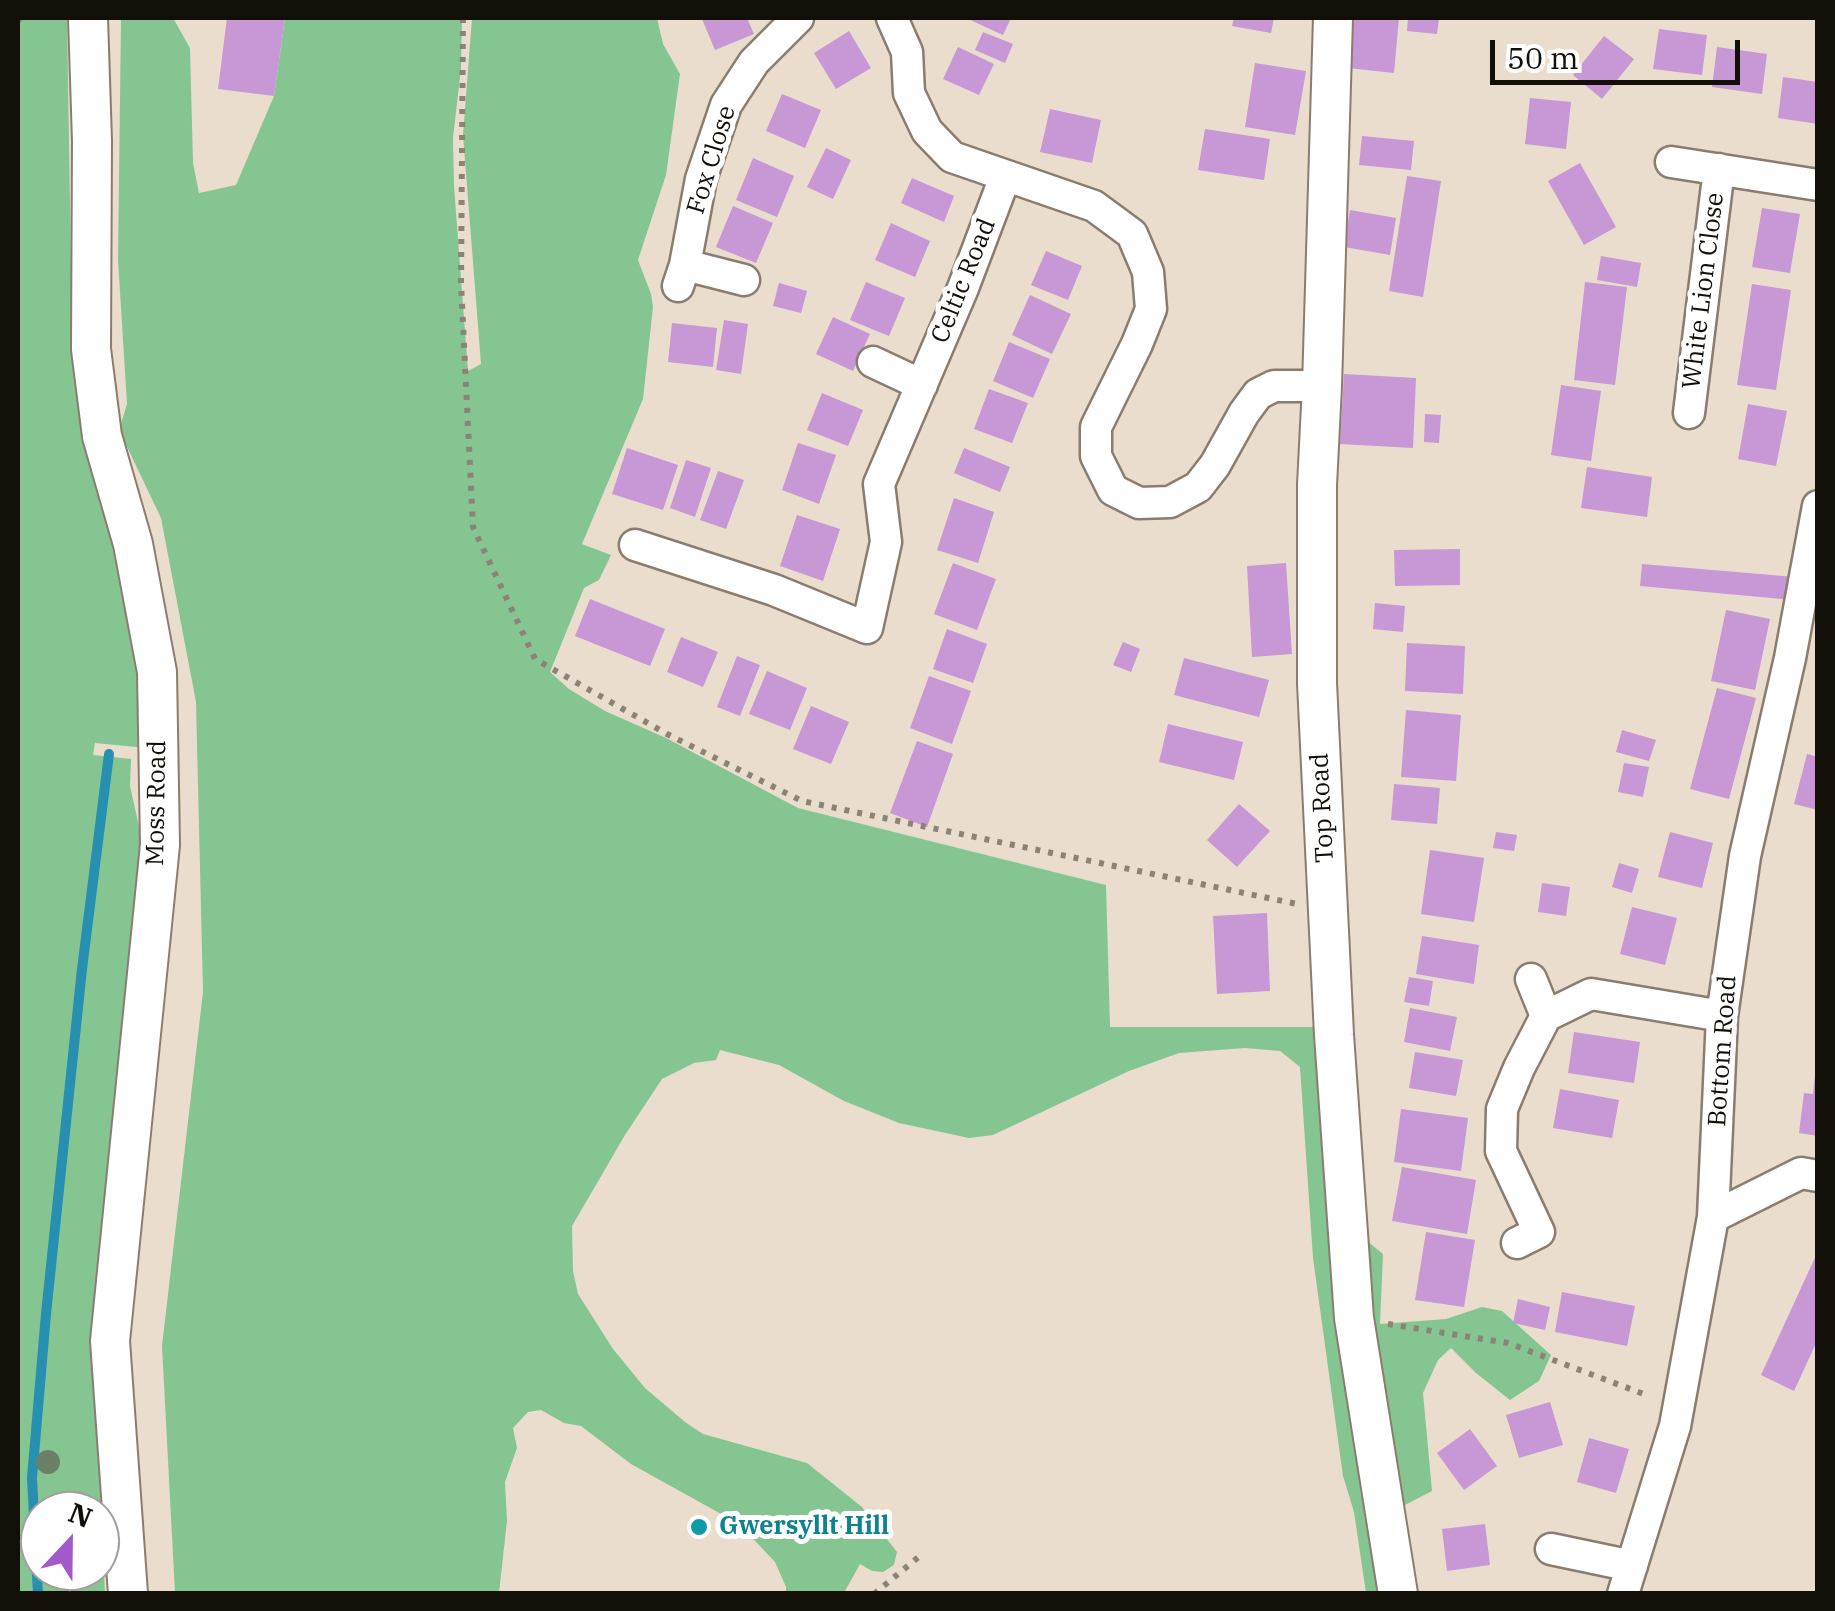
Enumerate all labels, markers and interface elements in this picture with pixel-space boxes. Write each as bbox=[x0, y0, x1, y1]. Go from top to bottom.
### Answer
scale bar bbox=[1495, 20, 1745, 82]
text: 50 m bbox=[1507, 38, 1579, 77]
street label: Fox Close bbox=[681, 102, 743, 218]
street label: White Lion Close bbox=[1677, 191, 1731, 391]
street label: Celtic Road bbox=[925, 214, 1003, 348]
street label: Moss Road bbox=[141, 740, 173, 866]
street label: Top Road bbox=[1305, 752, 1341, 864]
street label: Bottom Road bbox=[1703, 974, 1743, 1128]
north arrow bbox=[20, 1491, 120, 1591]
text: N bbox=[63, 1493, 98, 1536]
place label: Gwersyllt Hill bbox=[719, 1512, 889, 1542]
marker: Gwersyllt Hill bbox=[688, 1516, 710, 1538]

